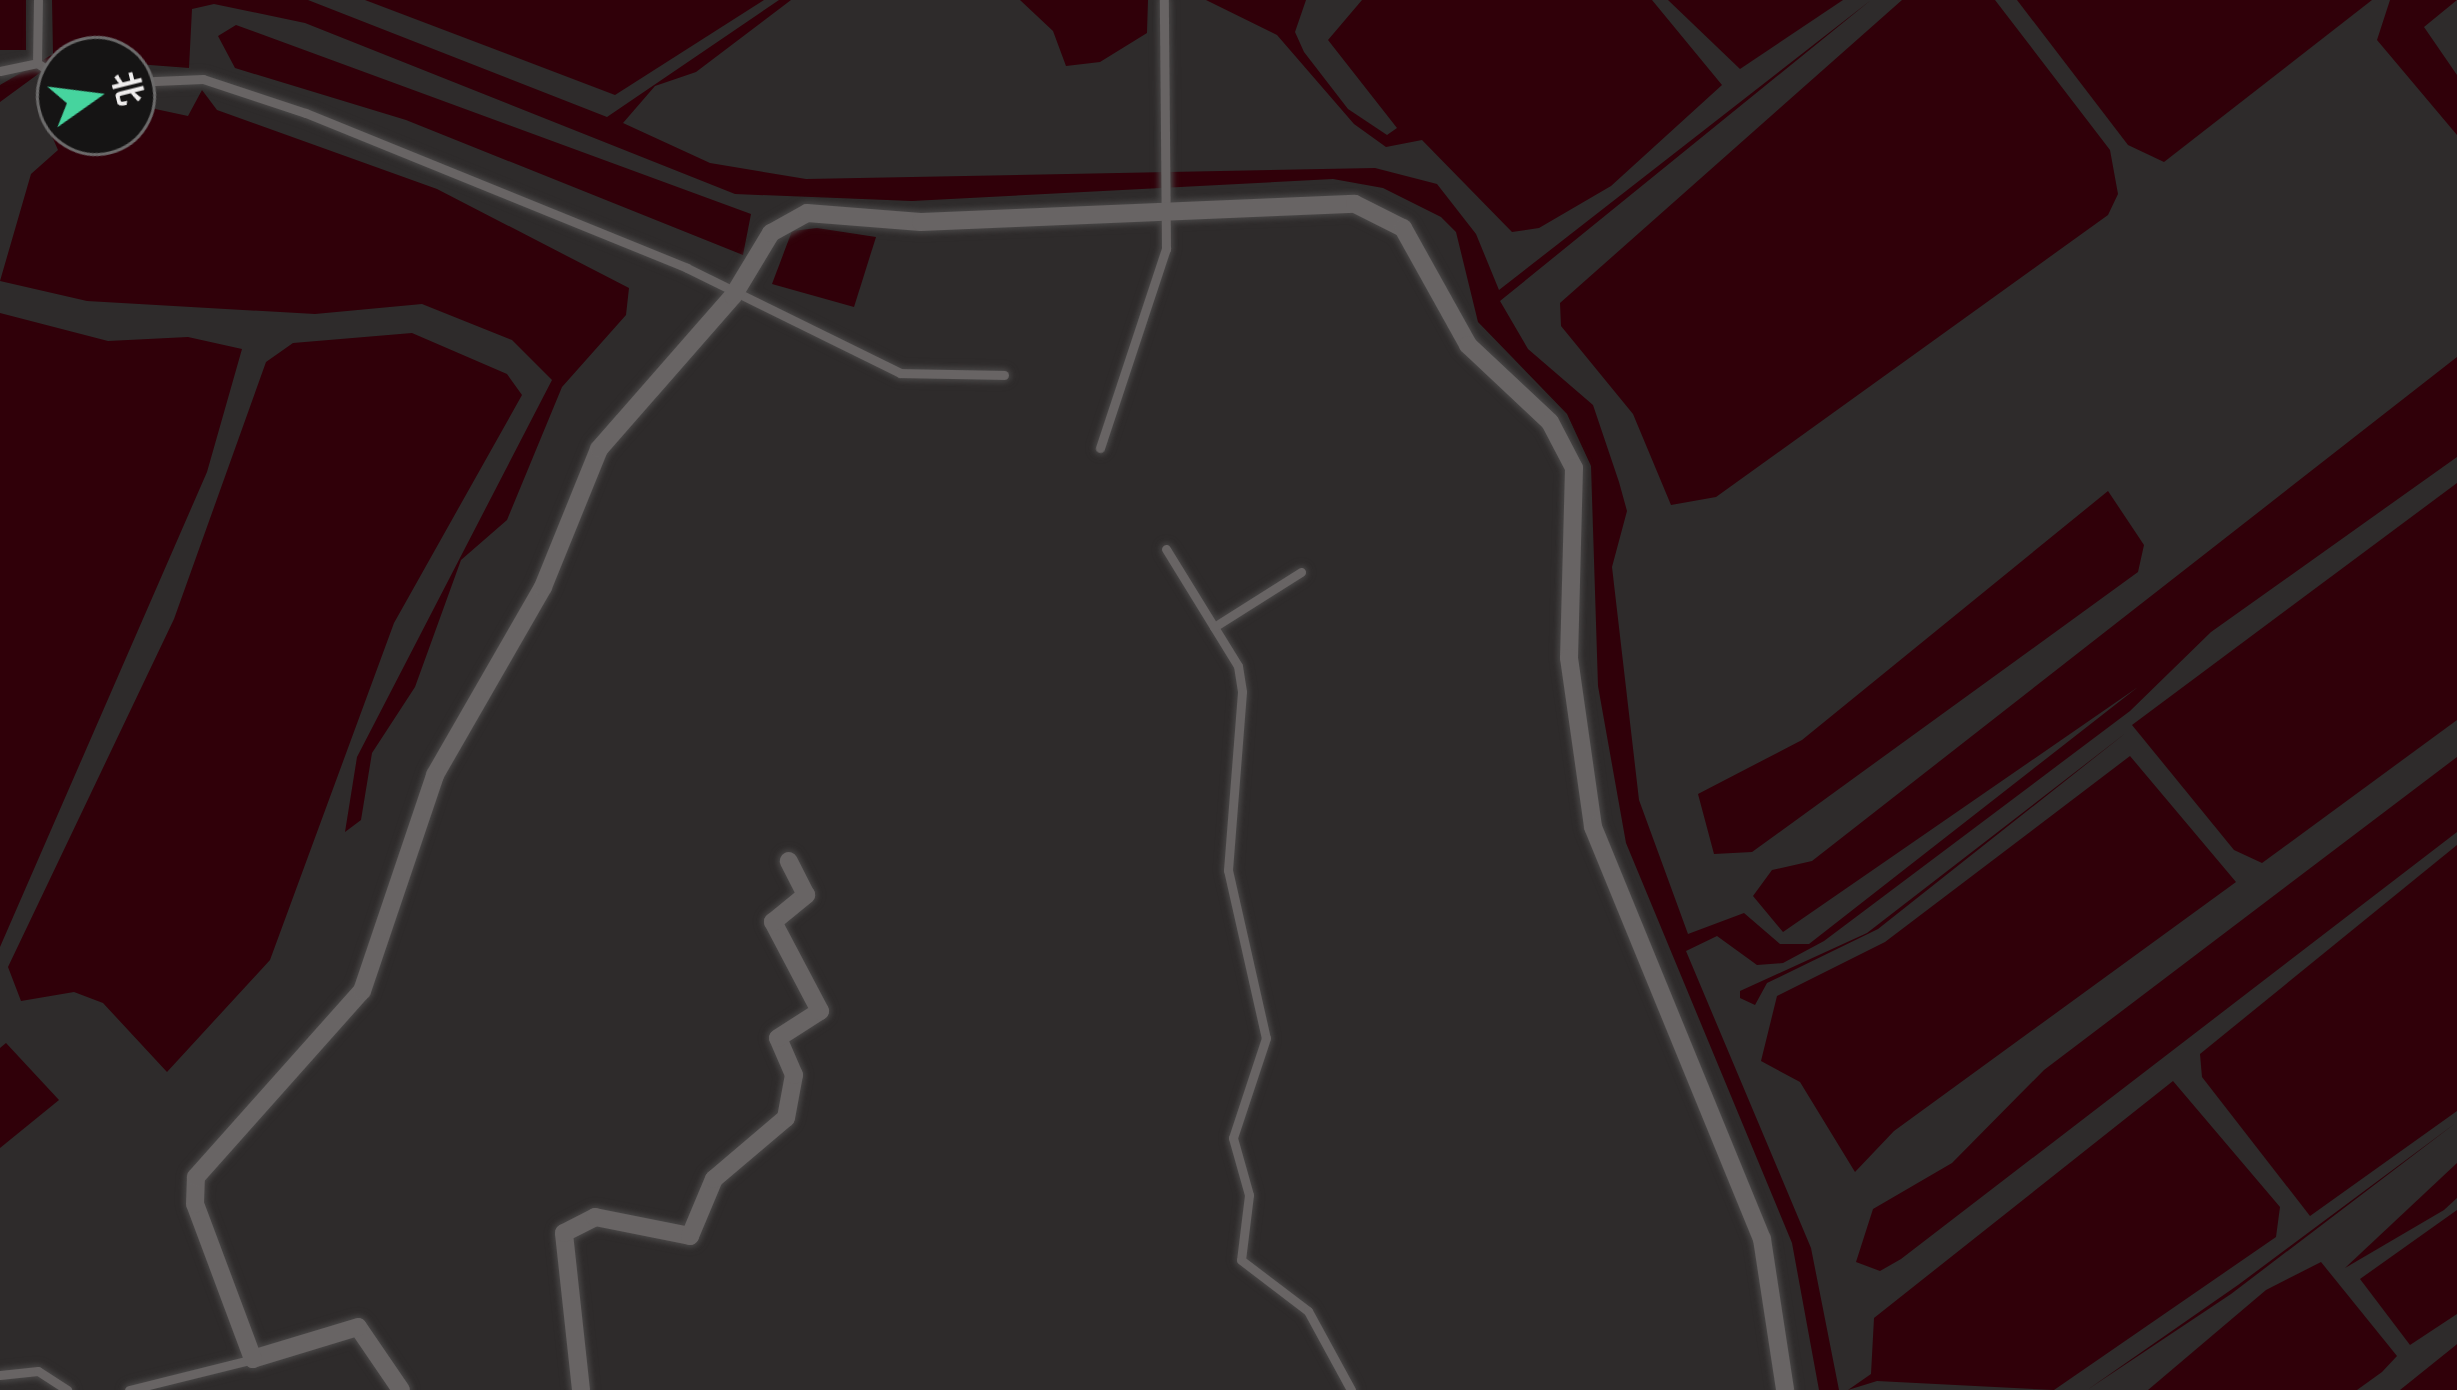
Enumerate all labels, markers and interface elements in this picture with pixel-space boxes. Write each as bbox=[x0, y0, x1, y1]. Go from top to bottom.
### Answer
north arrow bbox=[36, 36, 156, 156]
text: 北 bbox=[103, 66, 154, 109]

